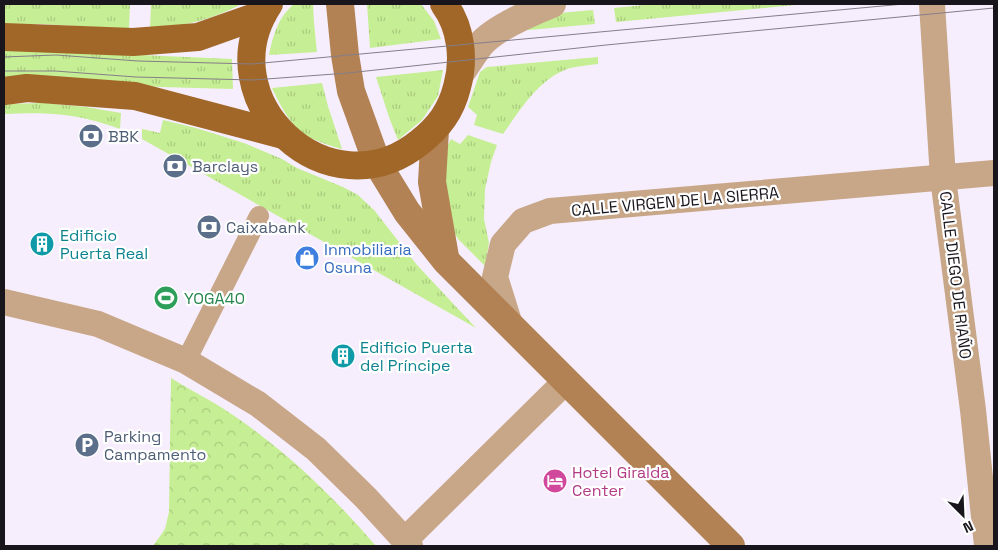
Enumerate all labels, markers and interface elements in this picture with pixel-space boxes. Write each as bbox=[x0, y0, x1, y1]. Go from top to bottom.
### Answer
bank icon: BBK bbox=[78, 123, 104, 149]
place label: BBK bbox=[108, 126, 139, 147]
bank icon: Barclays bbox=[162, 153, 188, 179]
place label: Barclays bbox=[192, 156, 258, 177]
street label: CALLE VIRGEN DE LA SIERRA bbox=[570, 182, 780, 221]
street label: CALLE DIEGO DE RIAÑO bbox=[935, 190, 976, 360]
bank icon: Caixabank bbox=[196, 214, 222, 240]
place label: Caixabank bbox=[226, 217, 306, 238]
place label: Edificio Puerta Real bbox=[60, 225, 148, 264]
building icon: Edificio Puerta Real bbox=[29, 231, 55, 257]
place label: Inmobiliaria Osuna bbox=[324, 239, 412, 278]
shop icon: Inmobiliaria Osuna bbox=[294, 245, 320, 271]
sports icon: YOGA40 bbox=[153, 285, 179, 311]
place label: YOGA40 bbox=[184, 288, 245, 309]
place label: Edificio Puerta del Príncipe bbox=[360, 337, 473, 376]
building icon: Edificio Puerta del Príncipe bbox=[330, 343, 356, 369]
place label: Parking Campamento bbox=[104, 426, 207, 465]
parking icon: Parking Campamento bbox=[74, 432, 100, 458]
place label: Hotel Giralda Center bbox=[572, 462, 670, 501]
hotel icon: Hotel Giralda Center bbox=[542, 468, 568, 494]
north arrow bbox=[938, 490, 988, 540]
text: N bbox=[960, 517, 976, 537]

